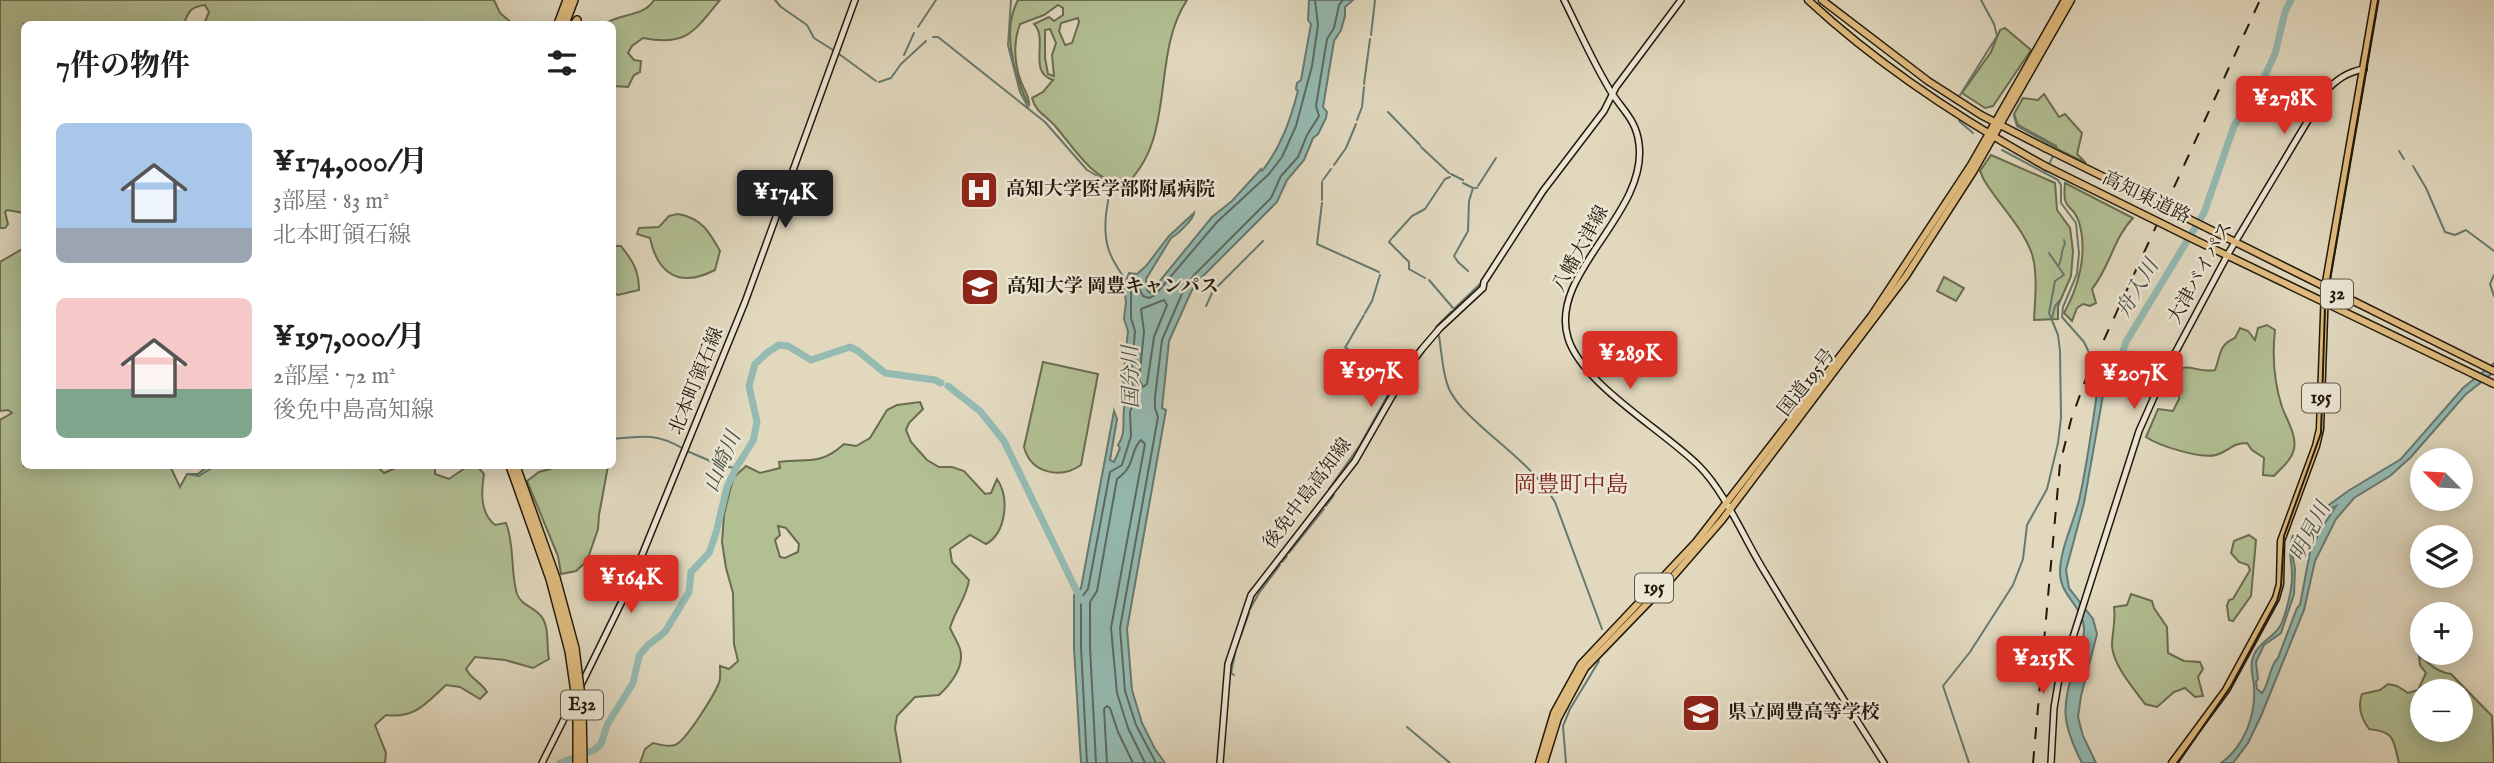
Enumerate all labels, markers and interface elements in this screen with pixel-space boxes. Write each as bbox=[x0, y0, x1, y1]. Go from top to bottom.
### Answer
icon: filters bbox=[543, 44, 581, 82]
text: 7件の物件 bbox=[56, 48, 190, 86]
pin: ¥278K bbox=[2235, 76, 2333, 136]
text: ¥278K bbox=[2252, 84, 2316, 113]
text: ¥174,000/月 bbox=[273, 144, 428, 182]
icon: home bbox=[112, 151, 196, 235]
street label: 高知東道路 bbox=[2098, 166, 2194, 230]
hospital icon: 高知大学医学部附属病院 bbox=[958, 169, 1000, 211]
pin: ¥174K bbox=[736, 170, 834, 230]
text: ¥174K bbox=[753, 178, 817, 207]
place label: 高知大学医学部附属病院 bbox=[1006, 178, 1215, 202]
text: 3部屋 · 83 m² bbox=[273, 187, 390, 216]
street label: 八幡大津線 bbox=[1547, 202, 1615, 296]
street label: 大津バイパス bbox=[2163, 217, 2239, 329]
text: 北本町領石線 bbox=[273, 221, 411, 250]
water label: 舟入川 bbox=[2110, 253, 2167, 323]
school or university icon: 高知大学 岡豊キャンパス bbox=[959, 266, 1001, 308]
place label: 高知大学 岡豊キャンパス bbox=[1007, 275, 1219, 299]
road number: 32 bbox=[2321, 280, 2353, 308]
text: ¥197,000/月 bbox=[273, 319, 426, 357]
street label: 北本町領石線 bbox=[665, 324, 729, 438]
icon: home bbox=[112, 326, 196, 410]
pin: ¥289K bbox=[1581, 332, 1679, 391]
text: ¥289K bbox=[1598, 339, 1662, 368]
water label: 国分川 bbox=[1118, 343, 1146, 409]
street label: 国道195号 bbox=[1773, 344, 1841, 422]
pin: ¥197K bbox=[1322, 350, 1420, 409]
pin: ¥207K bbox=[2085, 352, 2183, 411]
text: ¥197K bbox=[1340, 357, 1402, 386]
text: ¥207K bbox=[2101, 359, 2167, 388]
text: 2部屋 · 72 m² bbox=[273, 362, 396, 391]
road number: 195 bbox=[2302, 384, 2340, 412]
text: 後免中島高知線 bbox=[273, 396, 434, 425]
water label: 山崎川 bbox=[698, 426, 749, 496]
street label: 後免中島高知線 bbox=[1258, 434, 1358, 554]
north arrow bbox=[2410, 448, 2473, 511]
map controls bbox=[2410, 448, 2473, 742]
district label: 岡豊町中島 bbox=[1514, 471, 1629, 500]
water label: 明見川 bbox=[2285, 496, 2338, 566]
button: layers bbox=[2410, 525, 2473, 588]
pin: ¥164K bbox=[582, 556, 680, 615]
text: ¥164K bbox=[600, 563, 662, 592]
road number: 195 bbox=[1635, 574, 1673, 602]
button: + bbox=[2410, 602, 2473, 665]
pin: ¥215K bbox=[1994, 636, 2092, 696]
text: ¥215K bbox=[2012, 644, 2074, 673]
button: − bbox=[2410, 679, 2473, 742]
road number: E32 bbox=[561, 690, 603, 720]
school or university icon: 県立岡豊高等学校 bbox=[1680, 692, 1722, 734]
place label: 県立岡豊高等学校 bbox=[1728, 701, 1880, 725]

